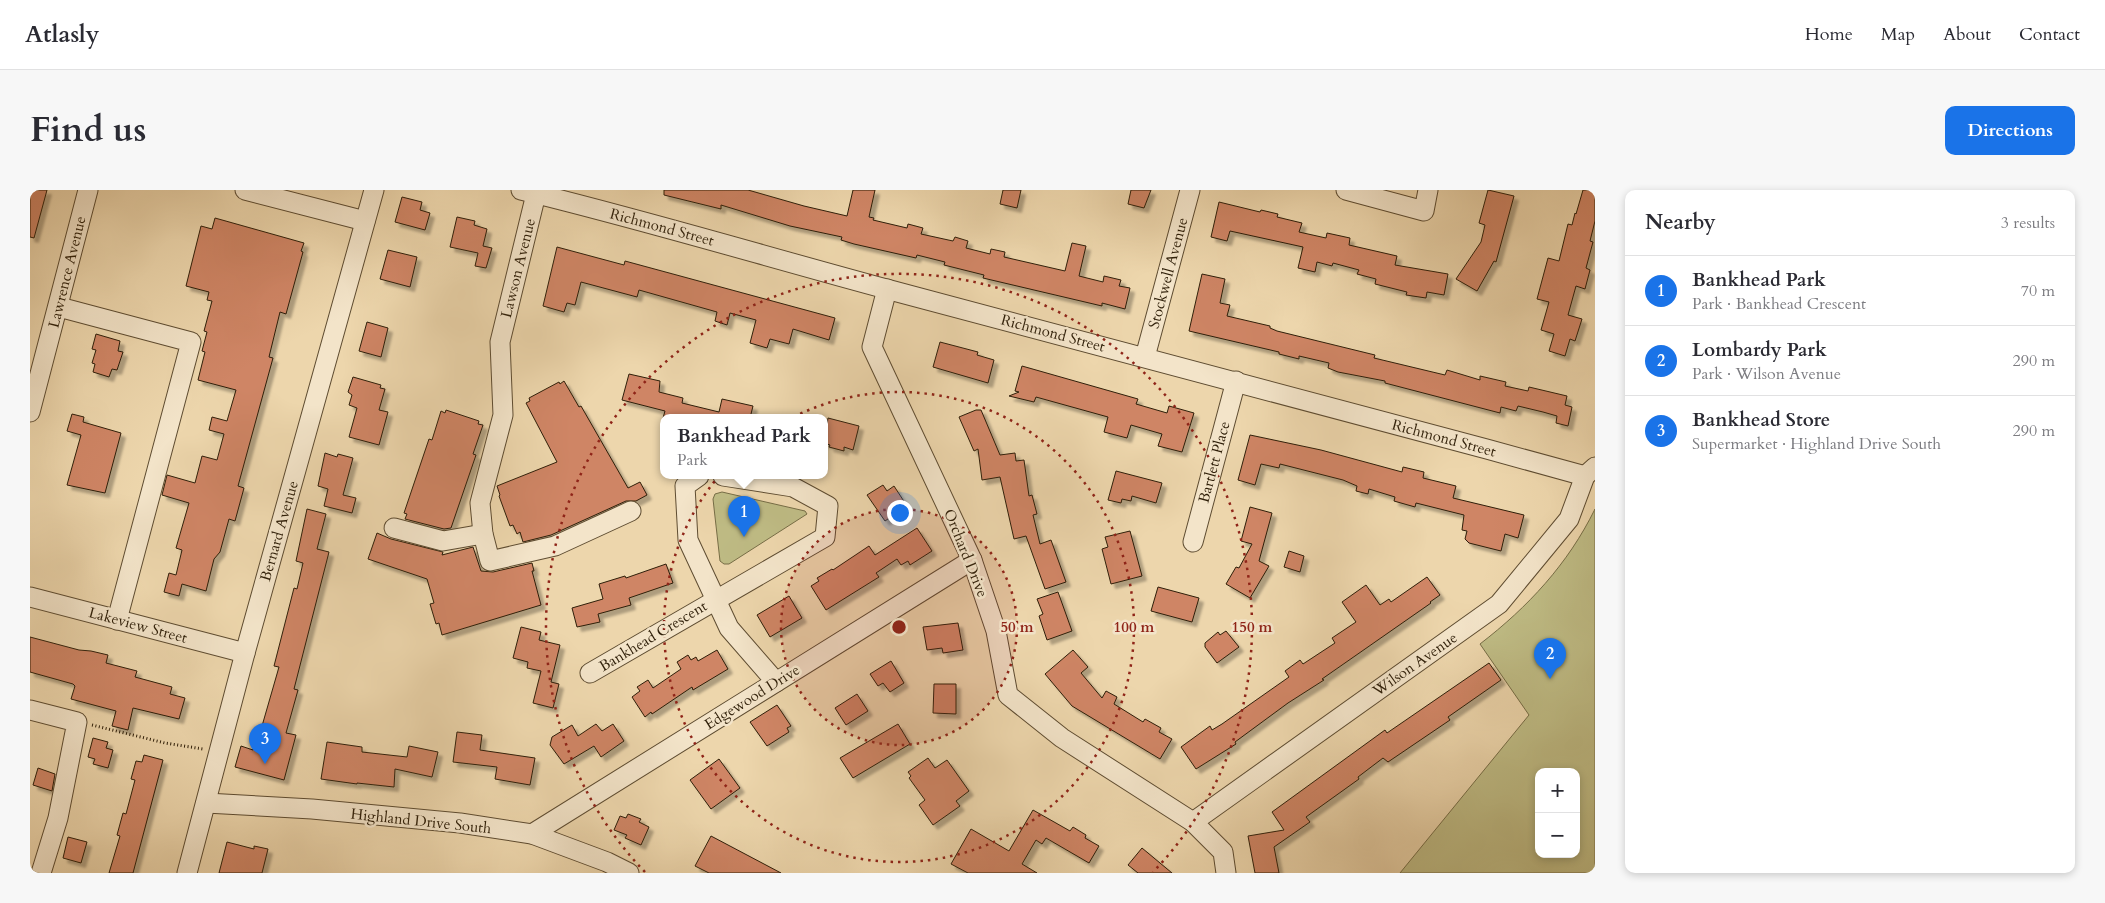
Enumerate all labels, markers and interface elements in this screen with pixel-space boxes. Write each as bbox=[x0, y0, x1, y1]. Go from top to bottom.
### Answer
text: Atlasly bbox=[25, 18, 99, 51]
text: Home bbox=[1805, 22, 1853, 47]
text: Map bbox=[1881, 22, 1915, 47]
text: About bbox=[1943, 22, 1991, 47]
text: Contact bbox=[2019, 22, 2080, 47]
text: Find us bbox=[30, 106, 146, 154]
button: Directions bbox=[1945, 106, 2075, 155]
street label: Richmond Street bbox=[608, 203, 717, 251]
text: Nearby bbox=[1645, 208, 1716, 237]
text: 3 results bbox=[2001, 212, 2055, 234]
street label: Lawrence Avenue bbox=[43, 214, 91, 330]
street label: Stockwell Avenue bbox=[1144, 215, 1193, 331]
street label: Lawson Avenue bbox=[496, 216, 540, 320]
text: Bankhead Park bbox=[1692, 267, 1826, 293]
text: 1 bbox=[1657, 280, 1665, 302]
text: 70 m bbox=[2021, 280, 2055, 302]
text: Park · Bankhead Crescent bbox=[1692, 293, 1866, 315]
street label: Richmond Street bbox=[999, 309, 1108, 357]
text: Lombardy Park bbox=[1692, 337, 1827, 363]
text: 2 bbox=[1657, 350, 1665, 372]
text: 290 m bbox=[2013, 350, 2055, 372]
text: Park · Wilson Avenue bbox=[1692, 363, 1841, 385]
text: Bankhead Store bbox=[1692, 407, 1830, 433]
popup bbox=[660, 414, 828, 479]
street label: Richmond Street bbox=[1390, 414, 1499, 462]
street label: Bartlett Place bbox=[1193, 419, 1235, 505]
text: 3 bbox=[1657, 420, 1665, 442]
text: 290 m bbox=[2013, 420, 2055, 442]
text: Bankhead Park bbox=[677, 423, 811, 449]
text: Supermarket · Highland Drive South bbox=[1692, 433, 1941, 455]
text: Park bbox=[677, 449, 708, 471]
street label: Bernard Avenue bbox=[255, 478, 303, 584]
pin: 1 bbox=[728, 496, 760, 537]
your location bbox=[887, 500, 913, 526]
street label: Orchard Drive bbox=[939, 506, 993, 600]
street label: Bankhead Crescent bbox=[595, 596, 711, 676]
street label: Lakeview Street bbox=[87, 602, 190, 648]
text: 50 m bbox=[1000, 617, 1034, 637]
text: 100 m bbox=[1114, 617, 1155, 637]
text: 150 m bbox=[1232, 617, 1273, 637]
centre of rings bbox=[890, 618, 908, 636]
street label: Wilson Avenue bbox=[1368, 627, 1461, 701]
pin: 2 bbox=[1534, 638, 1566, 679]
street label: Edgewood Drive bbox=[700, 660, 804, 734]
pin: 3 bbox=[249, 723, 281, 764]
map controls bbox=[1535, 768, 1580, 858]
button: + bbox=[1535, 768, 1580, 813]
street label: Highland Drive South bbox=[350, 804, 493, 838]
button: − bbox=[1535, 813, 1580, 858]

